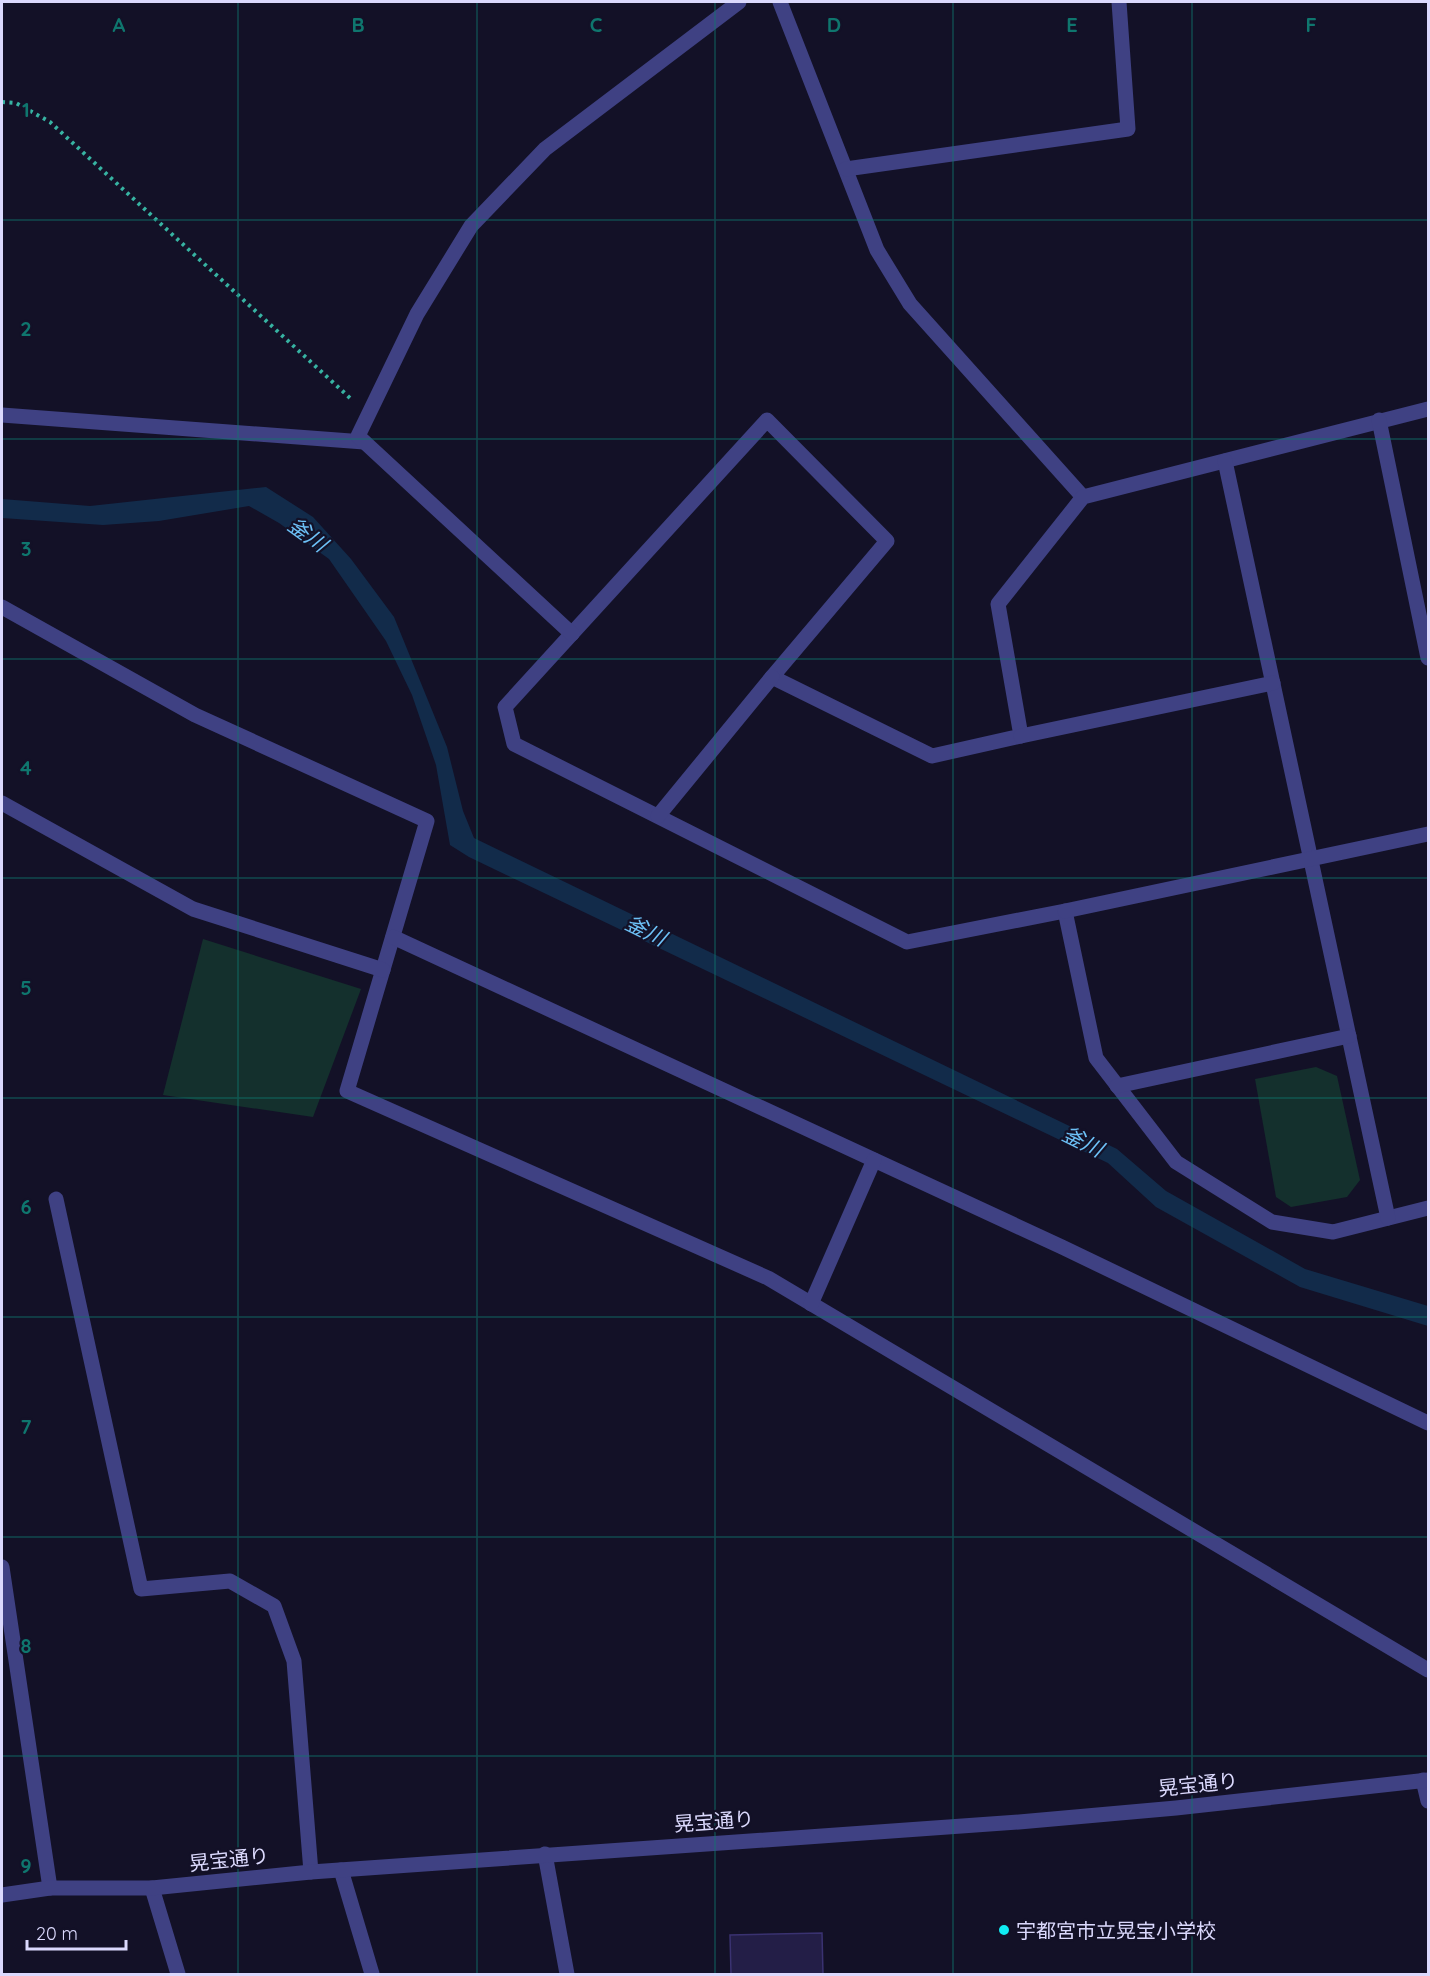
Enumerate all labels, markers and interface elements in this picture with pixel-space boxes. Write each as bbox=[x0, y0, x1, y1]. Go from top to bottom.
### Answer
text: A bbox=[113, 12, 126, 37]
text: B bbox=[351, 12, 365, 37]
text: C bbox=[590, 12, 603, 37]
text: D bbox=[827, 12, 841, 37]
text: E bbox=[1066, 12, 1078, 37]
text: F bbox=[1305, 12, 1317, 37]
text: 1 bbox=[22, 97, 30, 122]
text: 2 bbox=[20, 316, 32, 341]
water label: 釜川 bbox=[283, 511, 334, 558]
text: 3 bbox=[21, 536, 31, 561]
text: 4 bbox=[20, 755, 32, 780]
water label: 釜川 bbox=[621, 909, 672, 952]
text: 5 bbox=[20, 975, 32, 1000]
water label: 釜川 bbox=[1058, 1120, 1109, 1163]
text: 6 bbox=[20, 1194, 32, 1219]
text: 7 bbox=[21, 1414, 32, 1439]
text: 8 bbox=[21, 1633, 32, 1658]
street label: 晃宝通り bbox=[1157, 1767, 1239, 1801]
street label: 晃宝通り bbox=[673, 1806, 755, 1836]
street label: 晃宝通り bbox=[188, 1842, 270, 1876]
text: 9 bbox=[20, 1853, 32, 1878]
scale bar bbox=[27, 1913, 126, 1951]
place label: 宇都宮市立晃宝小学校 bbox=[1016, 1918, 1216, 1943]
text: 20 m bbox=[36, 1922, 78, 1945]
marker: 宇都宮市立晃宝小学校 bbox=[997, 1923, 1011, 1937]

